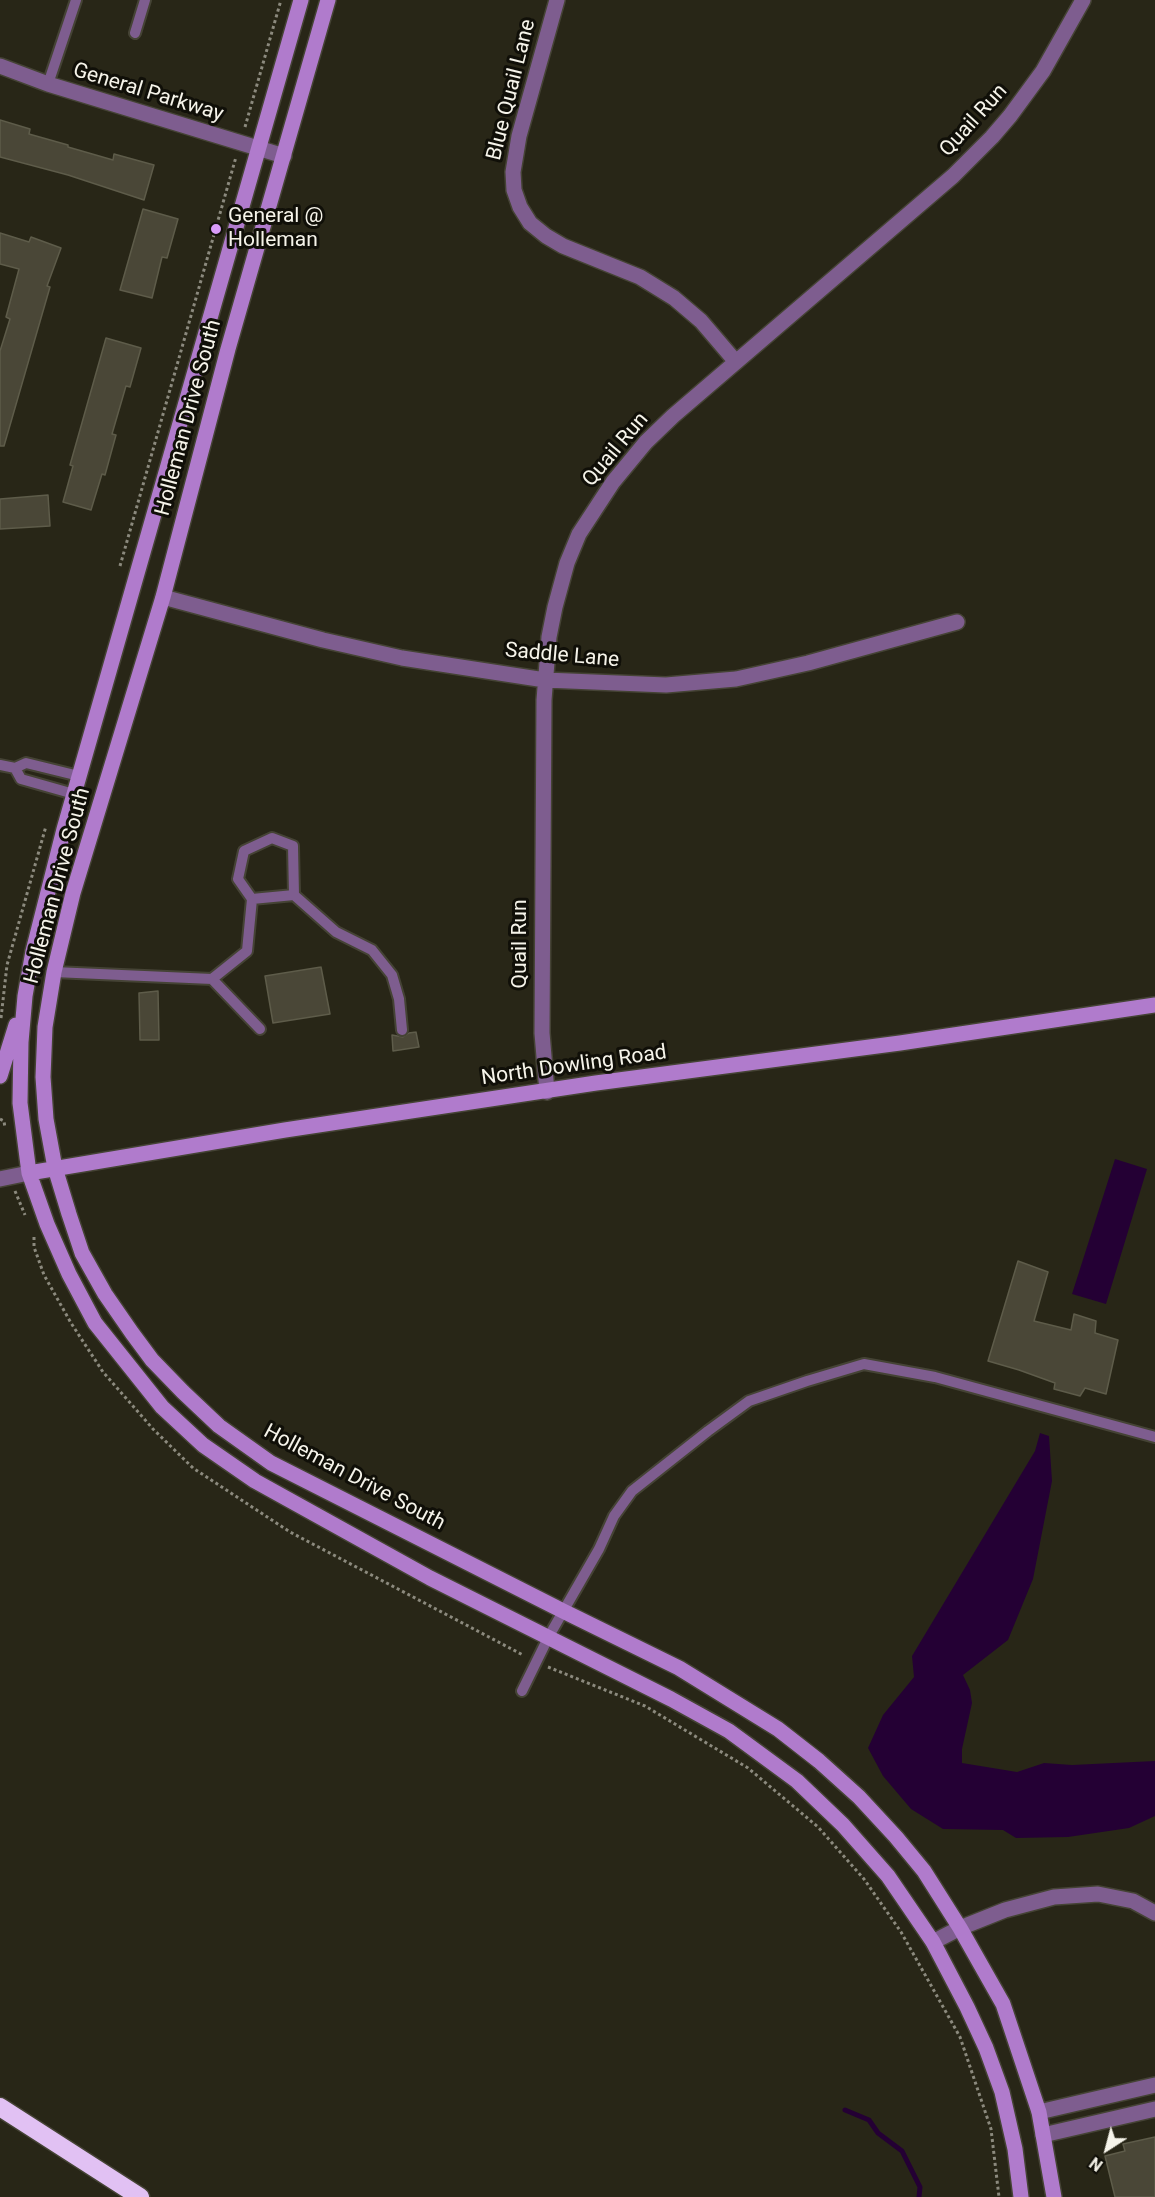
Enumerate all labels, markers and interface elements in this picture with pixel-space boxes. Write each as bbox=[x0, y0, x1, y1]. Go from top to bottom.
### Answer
street label: Blue Quail Lane bbox=[482, 17, 542, 163]
street label: General Parkway bbox=[70, 58, 226, 128]
street label: Quail Run bbox=[935, 80, 1013, 162]
place label: General @ Holleman bbox=[228, 204, 323, 254]
marker: General @ Holleman bbox=[209, 222, 223, 236]
street label: Holleman Drive South bbox=[151, 317, 227, 519]
street label: Quail Run bbox=[578, 408, 654, 492]
street label: Saddle Lane bbox=[504, 638, 620, 674]
street label: Holleman Drive South bbox=[20, 785, 96, 987]
street label: Quail Run bbox=[508, 900, 534, 988]
street label: North Dowling Road bbox=[480, 1041, 668, 1091]
street label: Holleman Drive South bbox=[259, 1420, 449, 1536]
north arrow bbox=[1077, 2119, 1137, 2179]
text: N bbox=[1086, 2153, 1106, 2175]

